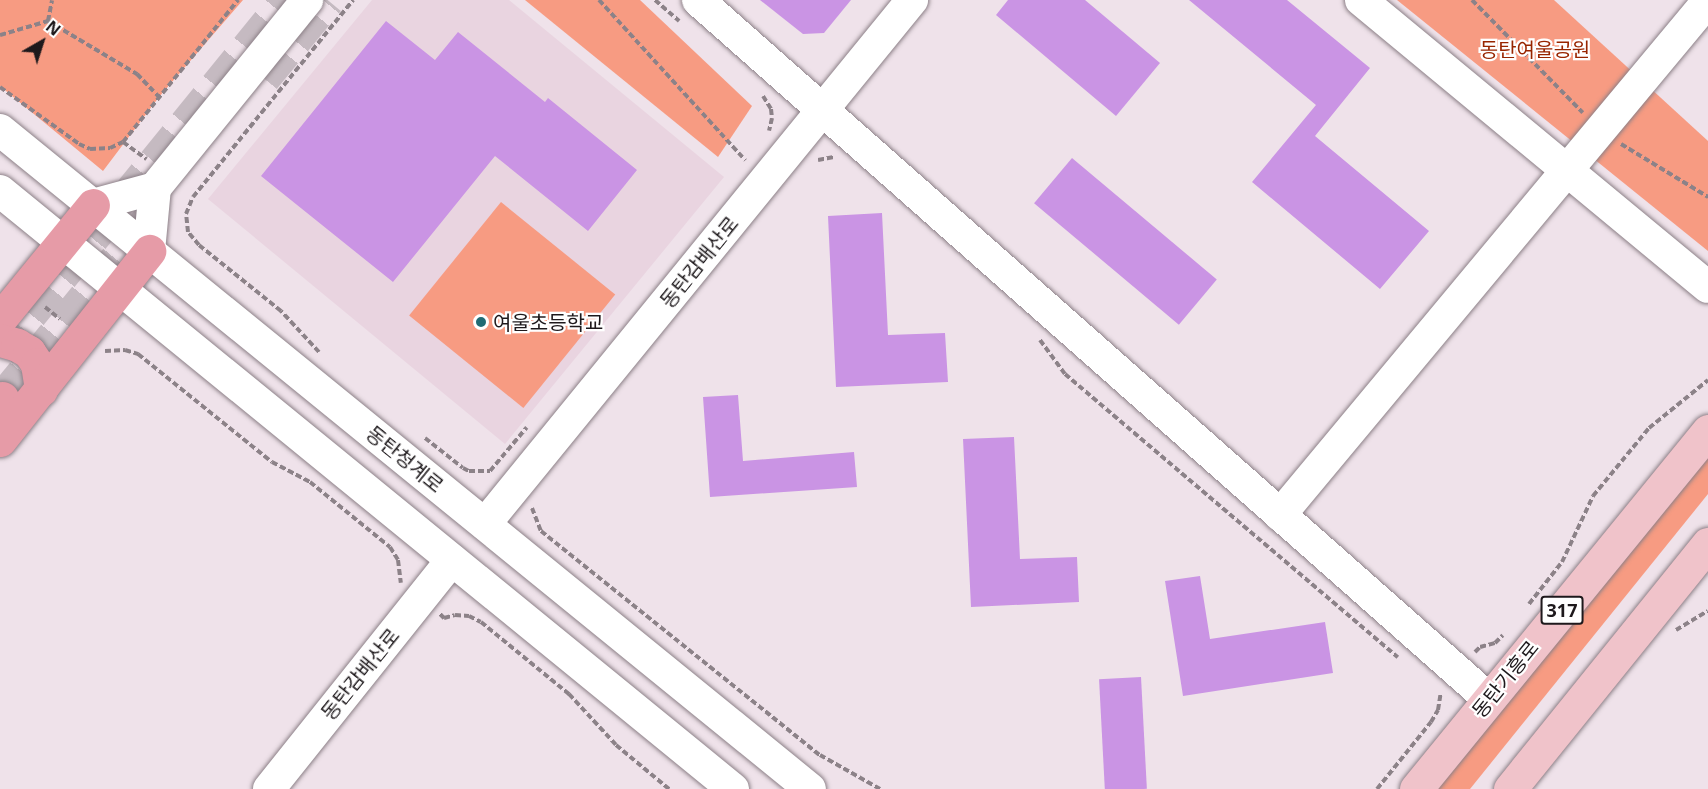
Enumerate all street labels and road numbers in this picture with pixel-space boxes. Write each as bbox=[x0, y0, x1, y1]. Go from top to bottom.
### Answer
street label: 동탄감배산로 bbox=[655, 212, 743, 312]
street label: 동탄청계로 bbox=[362, 421, 448, 497]
road number: 317 bbox=[1540, 595, 1584, 625]
street label: 동탄감배산로 bbox=[316, 624, 404, 724]
street label: 동탄기흥로 bbox=[1467, 636, 1543, 722]

